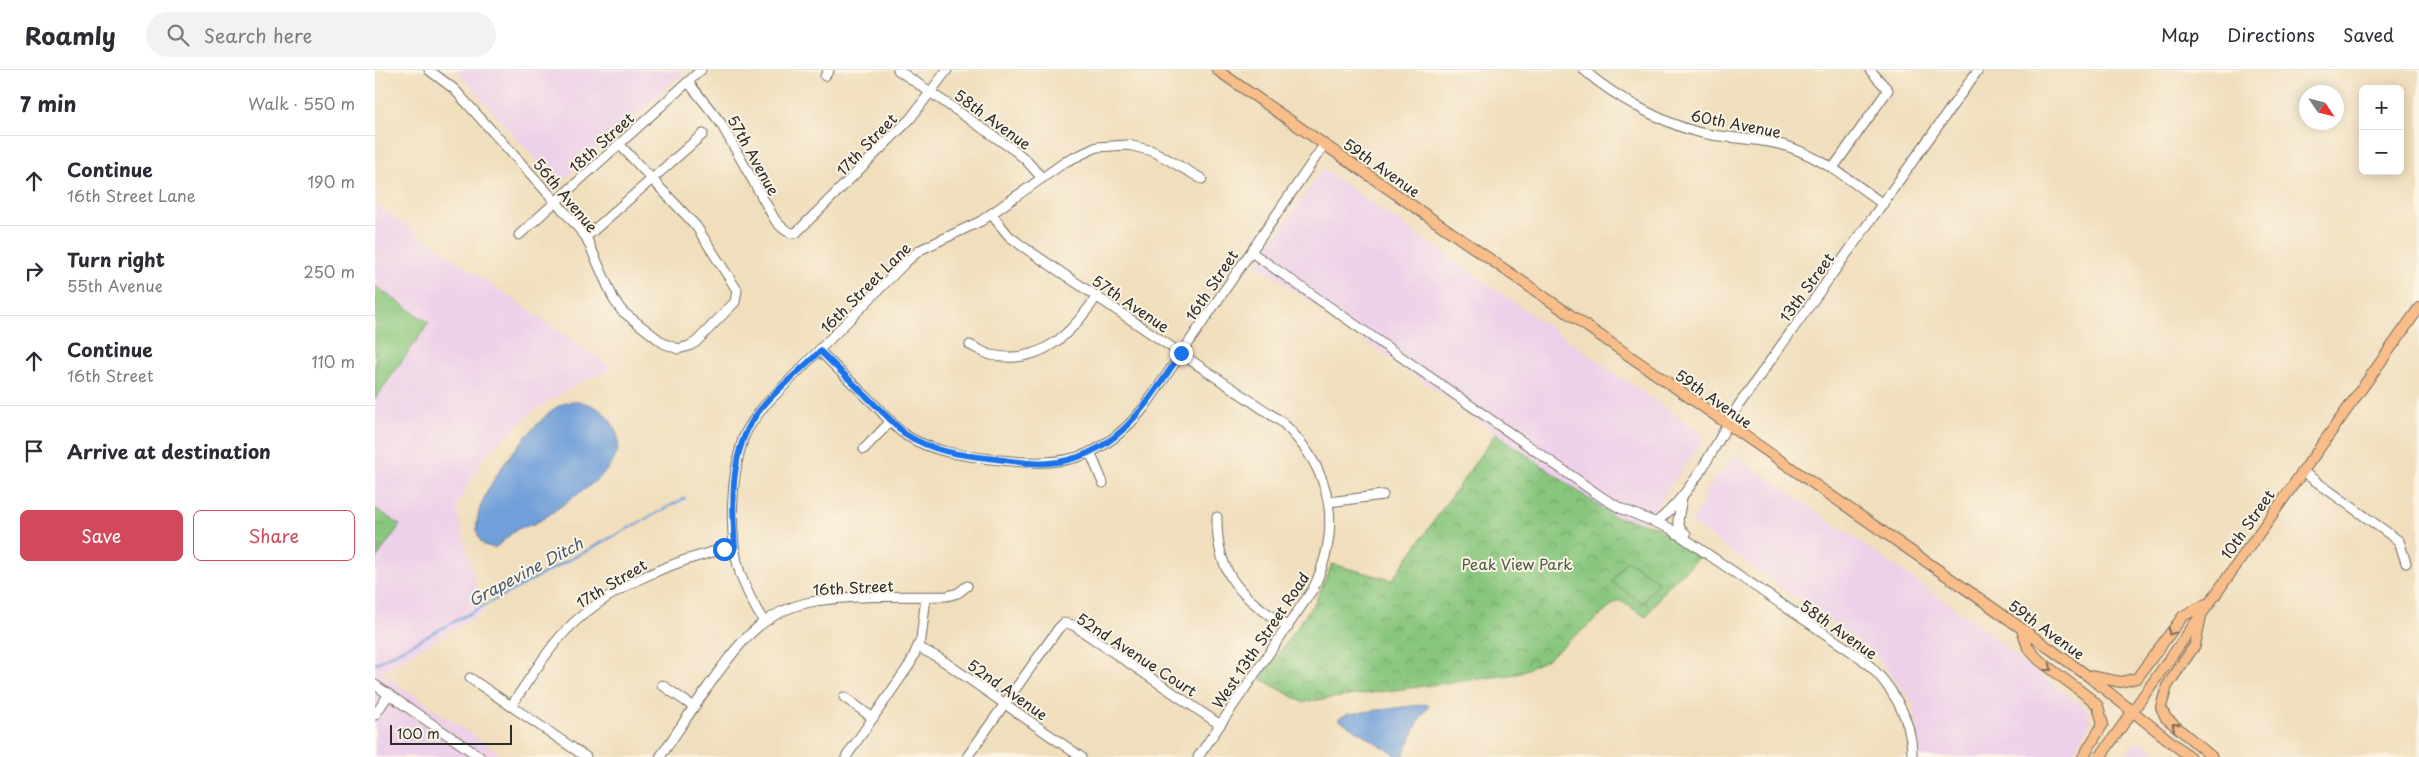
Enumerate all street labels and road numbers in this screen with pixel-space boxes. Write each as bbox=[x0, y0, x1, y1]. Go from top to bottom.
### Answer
street label: 58th Avenue bbox=[950, 83, 1036, 155]
street label: 60th Avenue bbox=[1689, 103, 1783, 143]
street label: 18th Street bbox=[563, 106, 639, 178]
street label: 17th Street bbox=[830, 108, 902, 180]
street label: 57th Avenue bbox=[722, 111, 786, 199]
street label: 59th Avenue bbox=[1339, 132, 1425, 202]
street label: 56th Avenue bbox=[528, 153, 604, 237]
street label: 16th Street Lane bbox=[814, 236, 916, 338]
street label: 16th Street bbox=[1179, 245, 1243, 325]
street label: 13th Street bbox=[1773, 247, 1839, 327]
street label: 57th Avenue bbox=[1088, 269, 1174, 337]
street label: 59th Avenue bbox=[1671, 363, 1757, 433]
street label: 10th Street bbox=[2214, 484, 2280, 564]
street label: 17th Street bbox=[571, 553, 651, 613]
street label: West 13th Street Road bbox=[1206, 567, 1314, 713]
street label: 16th Street bbox=[812, 573, 894, 601]
street label: 59th Avenue bbox=[2004, 593, 2090, 665]
street label: 58th Avenue bbox=[1796, 594, 1882, 664]
street label: 52nd Avenue Court bbox=[1072, 606, 1202, 702]
street label: 52nd Avenue bbox=[963, 653, 1053, 725]

